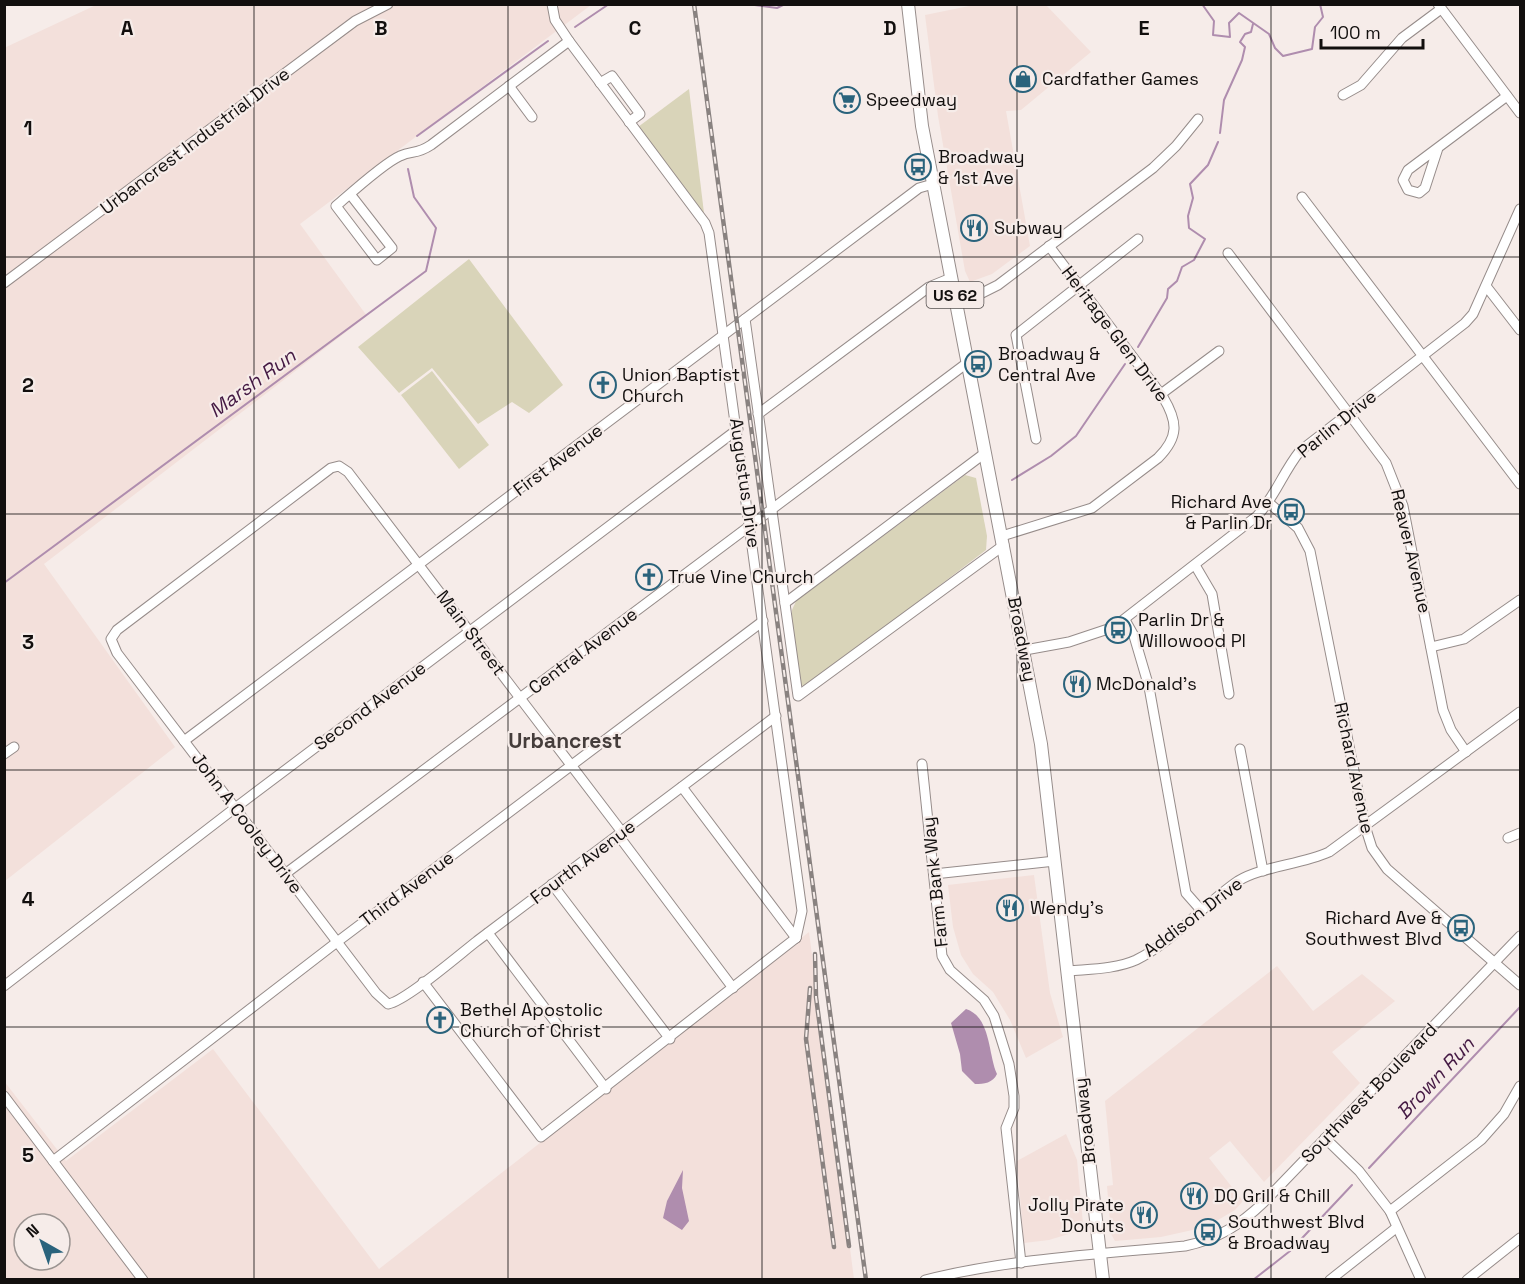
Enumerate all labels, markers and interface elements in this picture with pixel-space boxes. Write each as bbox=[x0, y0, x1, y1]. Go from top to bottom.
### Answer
scale bar bbox=[1321, 12, 1423, 50]
text: A bbox=[121, 15, 134, 41]
text: B bbox=[374, 15, 388, 41]
text: C bbox=[629, 15, 642, 41]
text: D bbox=[883, 15, 897, 41]
text: E bbox=[1138, 15, 1150, 41]
text: 100 m bbox=[1330, 21, 1381, 44]
street label: Urbancrest Industrial Drive bbox=[95, 62, 294, 219]
shop icon: Cardfather Games bbox=[1008, 64, 1038, 94]
place label: Cardfather Games bbox=[1042, 67, 1199, 90]
supermarket icon: Speedway bbox=[832, 85, 862, 115]
place label: Speedway bbox=[866, 88, 957, 111]
text: 1 bbox=[23, 115, 33, 141]
place label: Broadway & 1st Ave bbox=[938, 145, 1025, 189]
bus stop icon: Broadway & 1st Ave bbox=[903, 152, 933, 182]
restaurant icon: Subway bbox=[959, 213, 989, 243]
place label: Subway bbox=[994, 216, 1063, 239]
street label: Heritage Glen Drive bbox=[1057, 261, 1174, 406]
road number: US 62 bbox=[926, 282, 984, 308]
water label: Marsh Run bbox=[203, 342, 301, 423]
place label: Broadway & Central Ave bbox=[998, 342, 1100, 386]
bus stop icon: Broadway & Central Ave bbox=[963, 349, 993, 379]
place label: Union Baptist Church bbox=[622, 363, 740, 407]
church icon: Union Baptist Church bbox=[588, 370, 618, 400]
text: 2 bbox=[22, 372, 34, 398]
street label: Parlin Drive bbox=[1292, 385, 1381, 463]
street label: Augustus Drive bbox=[725, 417, 766, 549]
street label: First Avenue bbox=[508, 418, 607, 501]
street label: Reaver Avenue bbox=[1386, 487, 1437, 615]
place label: Richard Ave & Parlin Dr bbox=[1171, 490, 1272, 534]
bus stop icon: Richard Ave & Parlin Dr bbox=[1276, 497, 1306, 527]
church icon: True Vine Church bbox=[634, 562, 664, 592]
place label: True Vine Church bbox=[668, 565, 814, 588]
street label: Main Street bbox=[432, 585, 511, 680]
street label: Broadway bbox=[1003, 594, 1042, 684]
street label: Central Avenue bbox=[524, 602, 642, 699]
place label: Parlin Dr & Willowood Pl bbox=[1138, 608, 1246, 652]
bus stop icon: Parlin Dr & Willowood Pl bbox=[1103, 615, 1133, 645]
text: 3 bbox=[22, 629, 34, 655]
street label: Second Avenue bbox=[309, 656, 430, 755]
restaurant icon: McDonald's bbox=[1062, 669, 1092, 699]
place label: McDonald's bbox=[1096, 672, 1197, 695]
street label: Richard Avenue bbox=[1329, 700, 1380, 836]
district label: Urbancrest bbox=[508, 727, 622, 754]
street label: John A Cooley Drive bbox=[187, 747, 308, 898]
street label: Fourth Avenue bbox=[526, 815, 640, 909]
street label: Farm Bank Way bbox=[916, 816, 953, 948]
street label: Third Avenue bbox=[355, 846, 458, 932]
street label: Addison Drive bbox=[1139, 872, 1247, 961]
text: 4 bbox=[22, 886, 35, 912]
restaurant icon: Wendy's bbox=[995, 893, 1025, 923]
place label: Wendy's bbox=[1030, 896, 1104, 919]
place label: Richard Ave & Southwest Blvd bbox=[1305, 906, 1442, 950]
bus stop icon: Richard Ave & Southwest Blvd bbox=[1446, 913, 1476, 943]
place label: Bethel Apostolic Church of Christ bbox=[460, 998, 603, 1042]
church icon: Bethel Apostolic Church of Christ bbox=[425, 1005, 455, 1035]
street label: Southwest Boulevard bbox=[1296, 1018, 1442, 1168]
water label: Brown Run bbox=[1390, 1031, 1480, 1125]
street label: Broadway bbox=[1069, 1077, 1100, 1165]
text: 5 bbox=[22, 1142, 34, 1168]
restaurant icon: DQ Grill & Chill bbox=[1179, 1181, 1209, 1211]
place label: DQ Grill & Chill bbox=[1214, 1184, 1330, 1207]
place label: Jolly Pirate Donuts bbox=[1028, 1193, 1124, 1237]
restaurant icon: Jolly Pirate Donuts bbox=[1129, 1200, 1159, 1230]
place label: Southwest Blvd & Broadway bbox=[1228, 1210, 1365, 1254]
north arrow bbox=[12, 1212, 72, 1272]
bus stop icon: Southwest Blvd & Broadway bbox=[1193, 1217, 1223, 1247]
text: N bbox=[22, 1219, 44, 1242]

